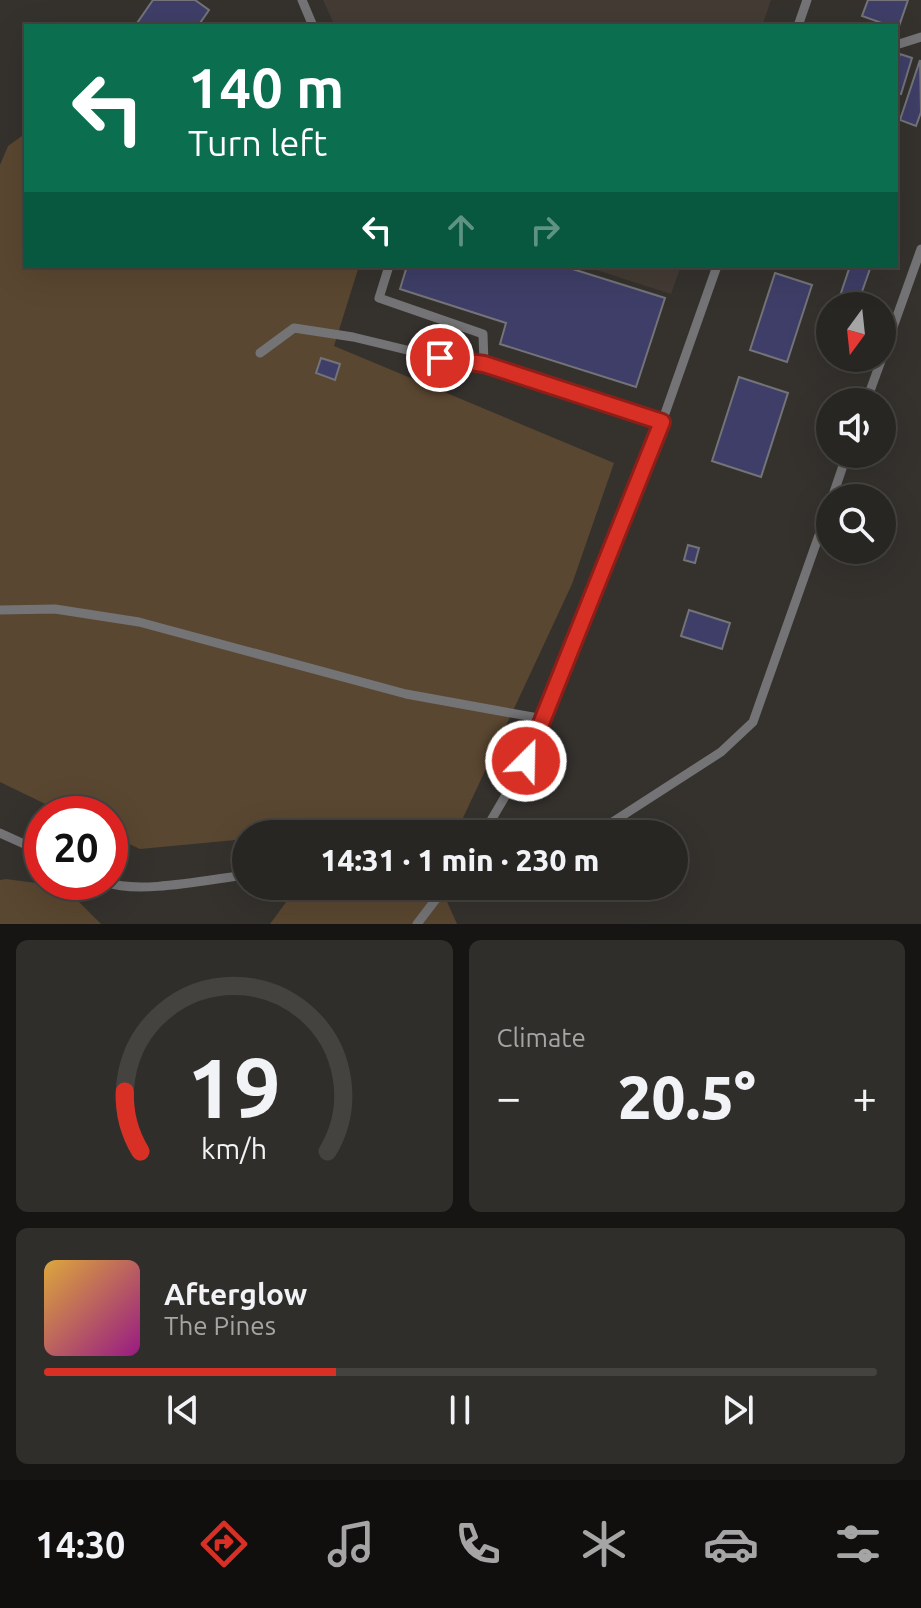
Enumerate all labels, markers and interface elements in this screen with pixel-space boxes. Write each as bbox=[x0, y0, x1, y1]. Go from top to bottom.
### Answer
icon: left bbox=[56, 56, 160, 160]
text: 140 m bbox=[188, 56, 344, 119]
text: Turn left bbox=[188, 122, 327, 163]
icon: left bbox=[355, 208, 399, 252]
icon: ahead bbox=[439, 208, 483, 252]
icon: right bbox=[523, 208, 567, 252]
north arrow bbox=[816, 292, 896, 372]
map controls bbox=[816, 292, 896, 564]
pin bbox=[406, 324, 474, 392]
icon: arrive bbox=[418, 336, 462, 380]
button: sound bbox=[816, 388, 896, 468]
button: search bbox=[816, 484, 896, 564]
position arrow bbox=[484, 719, 568, 803]
speed limit sign: 20 bbox=[24, 796, 128, 900]
text: 14:31 · 1 min · 230 m bbox=[321, 843, 599, 877]
text: Climate bbox=[497, 1023, 586, 1052]
text: 19 bbox=[187, 1040, 281, 1134]
text: 20.5° bbox=[618, 1063, 756, 1130]
text: − bbox=[497, 1072, 521, 1121]
text: + bbox=[852, 1072, 877, 1121]
text: km/h bbox=[201, 1132, 267, 1164]
text: Afterglow bbox=[164, 1277, 307, 1311]
text: The Pines bbox=[164, 1311, 276, 1340]
icon: previous bbox=[161, 1388, 205, 1432]
icon: pause bbox=[438, 1388, 482, 1432]
icon: next bbox=[716, 1388, 760, 1432]
icon: directions bbox=[196, 1516, 252, 1572]
icon: music bbox=[323, 1516, 379, 1572]
icon: phone bbox=[450, 1516, 506, 1572]
icon: climate bbox=[576, 1516, 632, 1572]
icon: car bbox=[703, 1516, 759, 1572]
icon: filters bbox=[830, 1516, 886, 1572]
text: 14:30 bbox=[35, 1524, 125, 1565]

